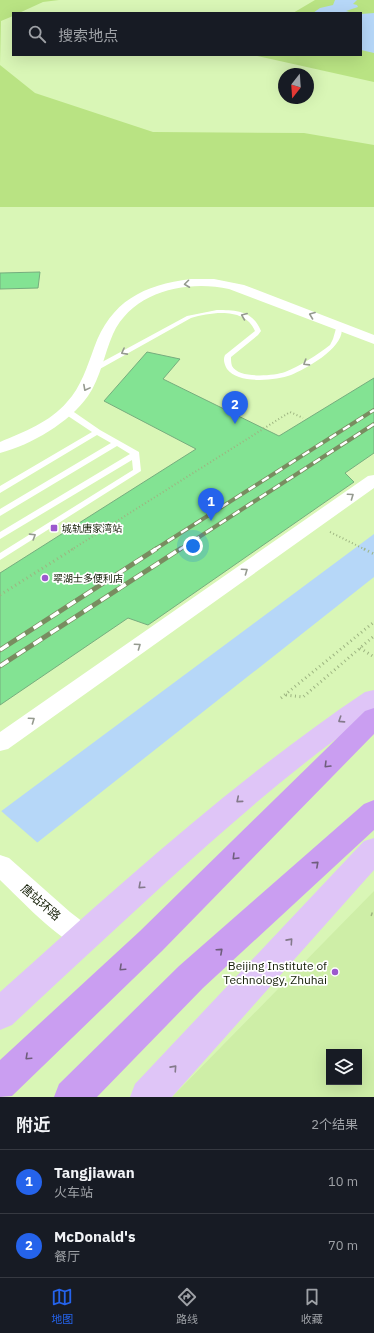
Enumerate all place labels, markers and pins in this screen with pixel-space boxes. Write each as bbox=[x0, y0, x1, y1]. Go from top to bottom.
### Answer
pin: 2 bbox=[222, 391, 248, 424]
pin: 1 bbox=[198, 488, 224, 521]
place label: 城轨唐家湾站 bbox=[62, 522, 122, 535]
marker: 城轨唐家湾站 bbox=[49, 523, 59, 533]
place label: 翠湖士多便利店 bbox=[53, 572, 123, 585]
marker: 翠湖士多便利店 bbox=[40, 573, 50, 583]
place label: Beijing Institute of Technology, Zhuhai bbox=[223, 958, 327, 987]
marker: Beijing Institute of Technology, Zhuhai bbox=[330, 967, 340, 977]

